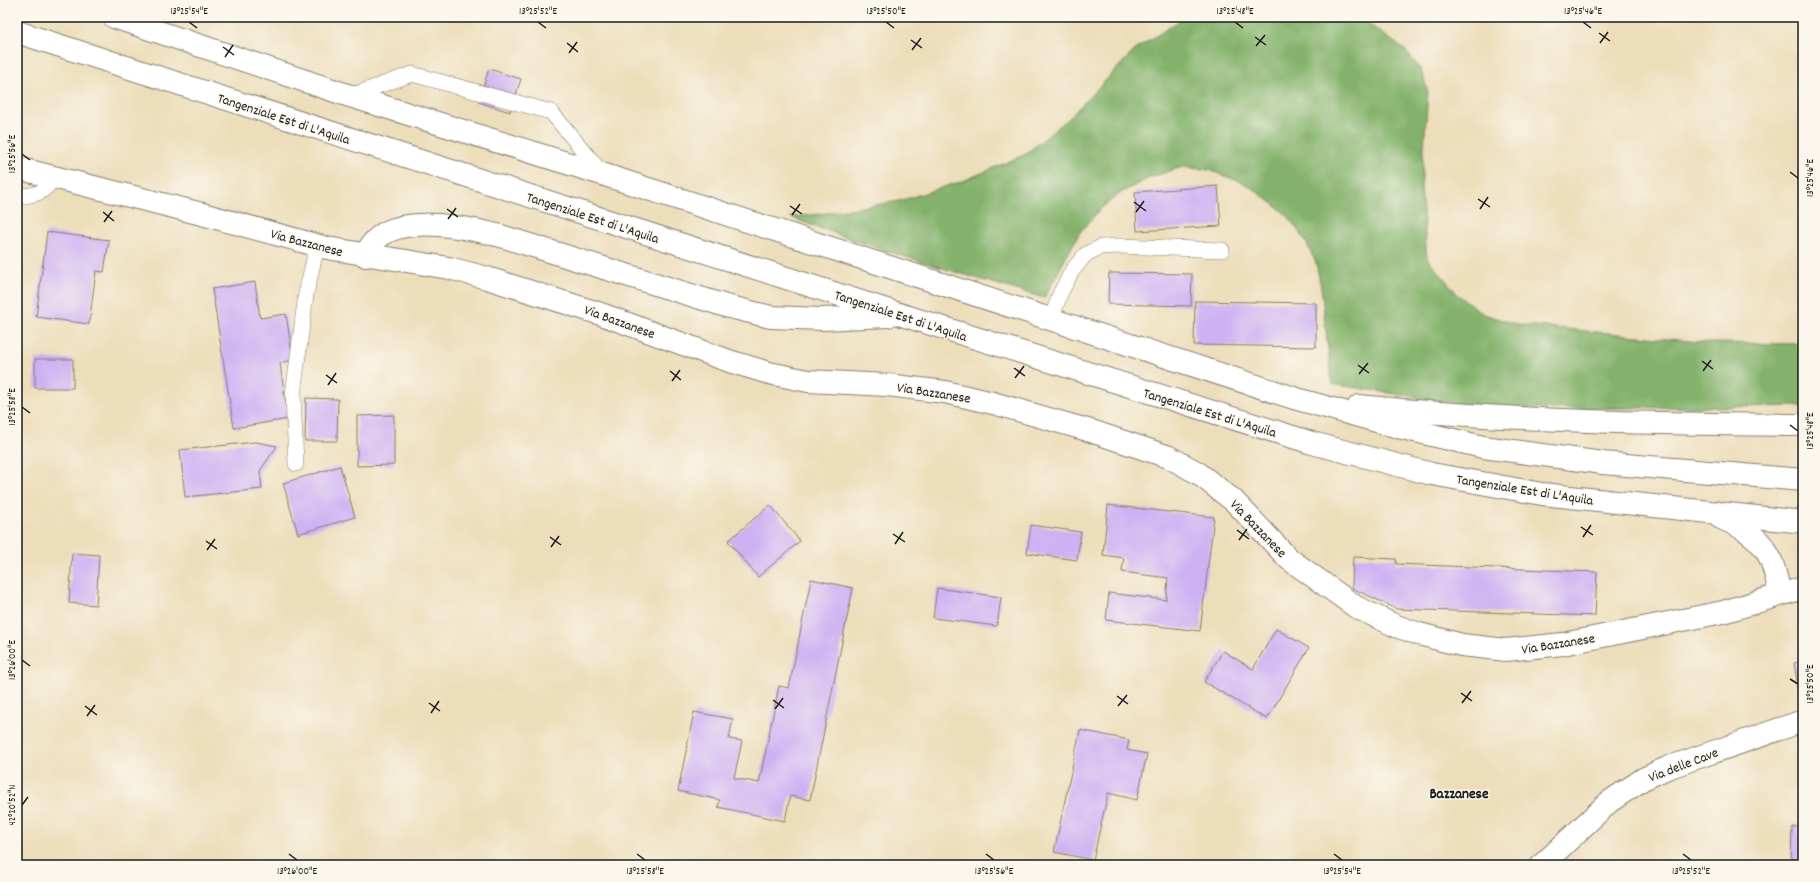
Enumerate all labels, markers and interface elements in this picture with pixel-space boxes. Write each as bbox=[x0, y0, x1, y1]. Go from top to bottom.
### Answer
text: 13°25'54"E bbox=[170, 5, 208, 19]
text: 13°25'52"E bbox=[519, 5, 557, 19]
text: 13°25'50"E bbox=[867, 5, 906, 19]
text: 13°25'48"E bbox=[1216, 5, 1254, 19]
text: 13°25'46"E bbox=[1564, 5, 1602, 19]
street label: Tangenziale Est di L'Aquila bbox=[214, 89, 353, 151]
text: 13°25'56"E bbox=[6, 134, 20, 173]
text: 13°25'46"E bbox=[1804, 159, 1818, 197]
street label: Tangenziale Est di L'Aquila bbox=[523, 188, 662, 250]
street label: Via Bazzanese bbox=[268, 225, 345, 263]
street label: Tangenziale Est di L'Aquila bbox=[831, 286, 970, 348]
street label: Via Bazzanese bbox=[581, 301, 658, 345]
street label: Via Bazzanese bbox=[895, 378, 972, 410]
street label: Tangenziale Est di L'Aquila bbox=[1140, 384, 1279, 444]
text: 13°25'58"E bbox=[6, 388, 20, 426]
text: 13°25'48"E bbox=[1804, 412, 1818, 450]
street label: Tangenziale Est di L'Aquila bbox=[1455, 470, 1595, 512]
street label: Via Bazzanese bbox=[1225, 496, 1291, 563]
street label: Via Bazzanese bbox=[1520, 629, 1597, 661]
text: 13°26'00"E bbox=[6, 640, 20, 680]
text: 13°25'50"E bbox=[1804, 664, 1818, 704]
street label: Via delle Cave bbox=[1646, 743, 1722, 788]
text: 42°20'52"N bbox=[6, 784, 20, 826]
district label: Bazzanese bbox=[1429, 784, 1489, 806]
text: 13°26'00"E bbox=[277, 865, 317, 879]
text: 13°25'58"E bbox=[626, 865, 664, 879]
text: 13°25'56"E bbox=[975, 865, 1014, 879]
text: 13°25'54"E bbox=[1323, 865, 1361, 879]
text: 13°25'52"E bbox=[1672, 865, 1710, 879]

